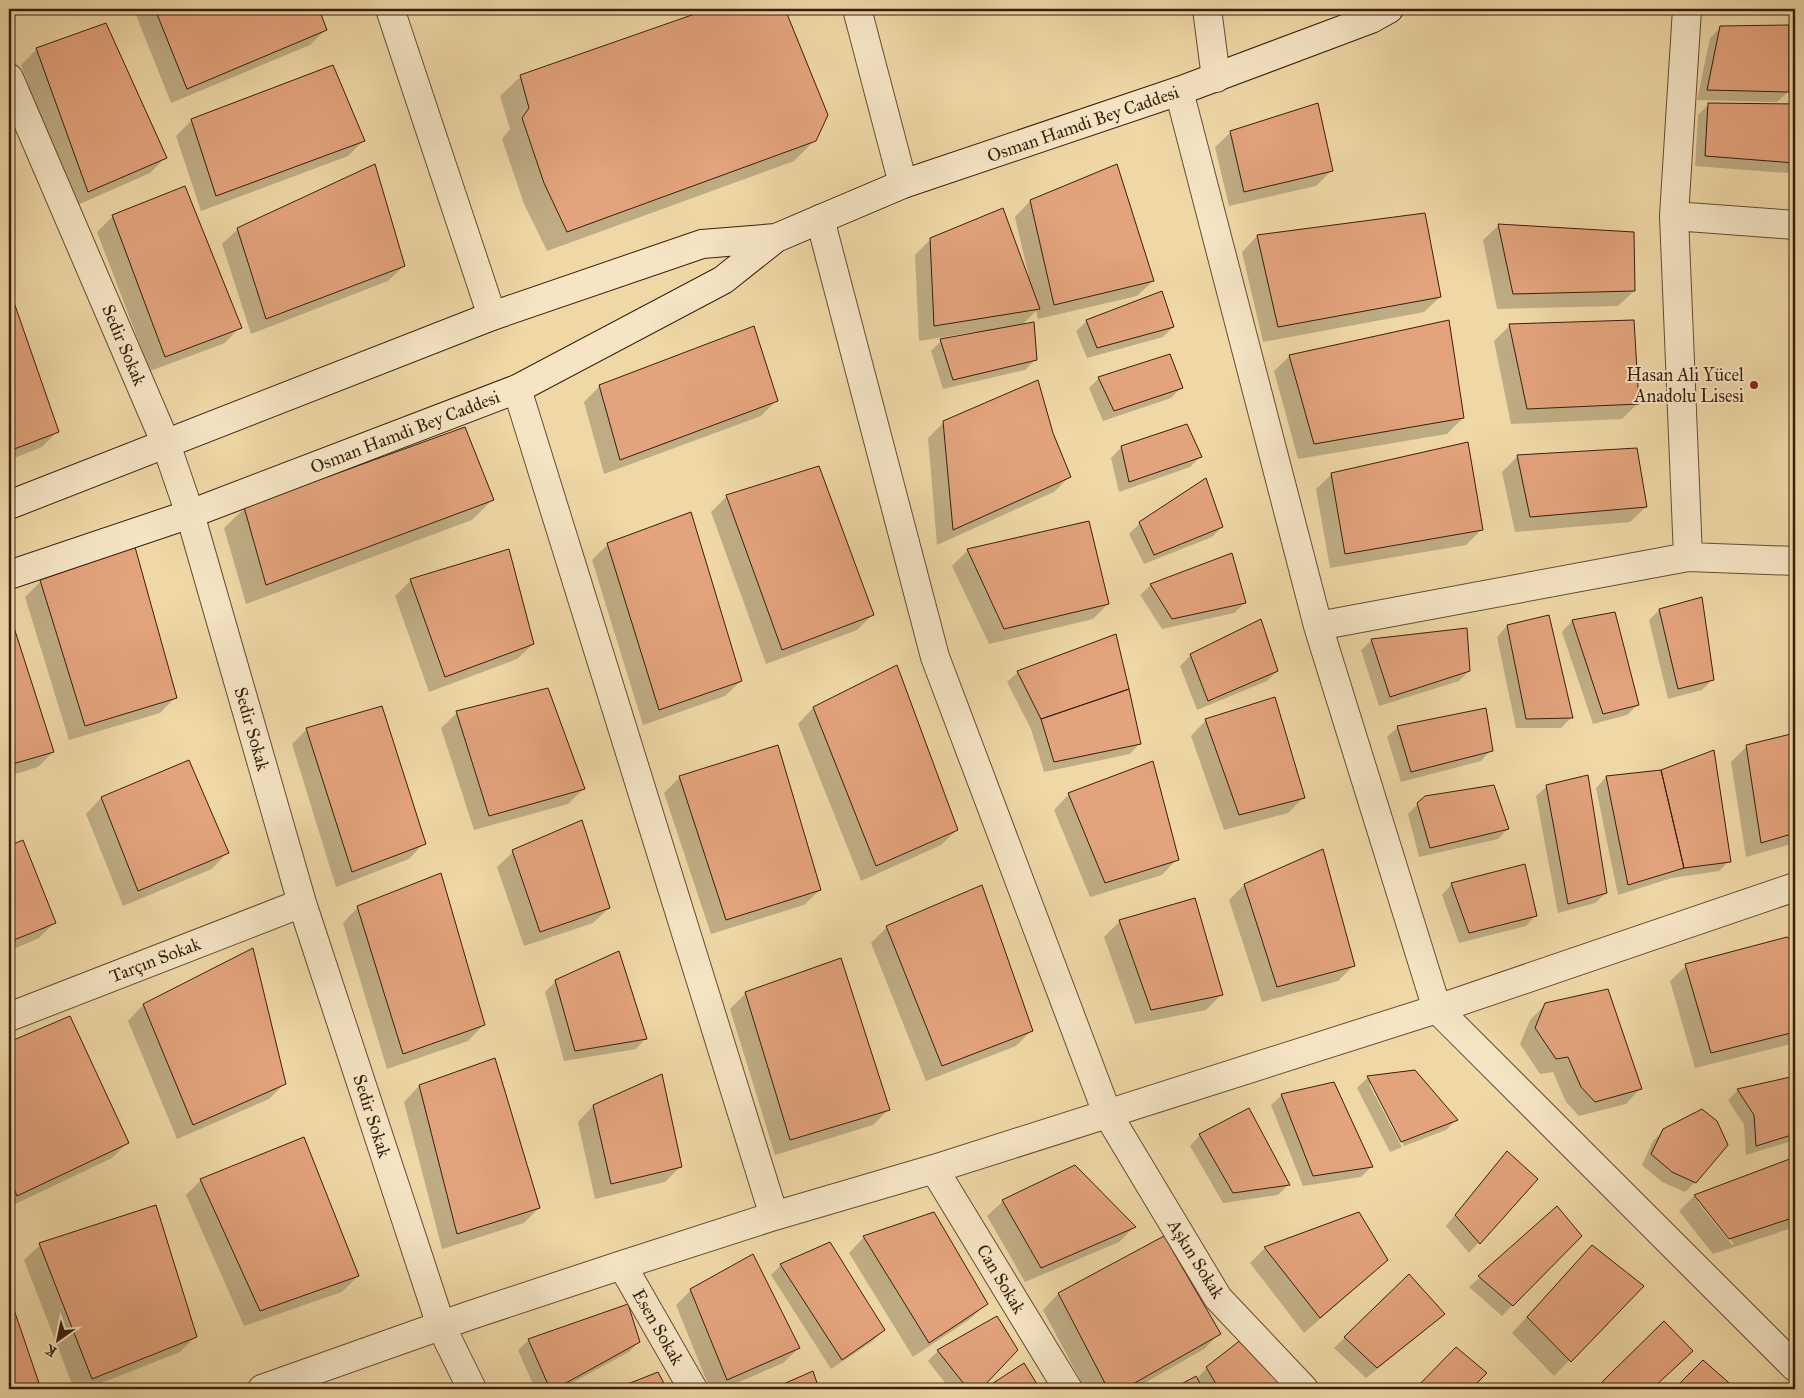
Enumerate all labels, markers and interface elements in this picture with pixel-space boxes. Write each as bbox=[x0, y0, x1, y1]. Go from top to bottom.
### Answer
street label: Osman Hamdi Bey Caddesi bbox=[984, 81, 1182, 167]
street label: Sedir Sokak bbox=[97, 301, 151, 390]
place label: Hasan Ali Yücel Anadolu Lisesi bbox=[1626, 364, 1744, 407]
marker: Hasan Ali Yücel Anadolu Lisesi bbox=[1748, 379, 1760, 391]
street label: Osman Hamdi Bey Caddesi bbox=[307, 386, 503, 478]
street label: Sedir Sokak bbox=[230, 685, 275, 774]
street label: Tarçın Sokak bbox=[106, 932, 204, 987]
street label: Sedir Sokak bbox=[348, 1072, 396, 1161]
street label: Aşkın Sokak bbox=[1162, 1214, 1229, 1303]
street label: Can Sokak bbox=[972, 1240, 1031, 1318]
street label: Esen Sokak bbox=[627, 1285, 689, 1370]
north arrow bbox=[32, 1316, 82, 1366]
text: K bbox=[42, 1340, 60, 1360]

